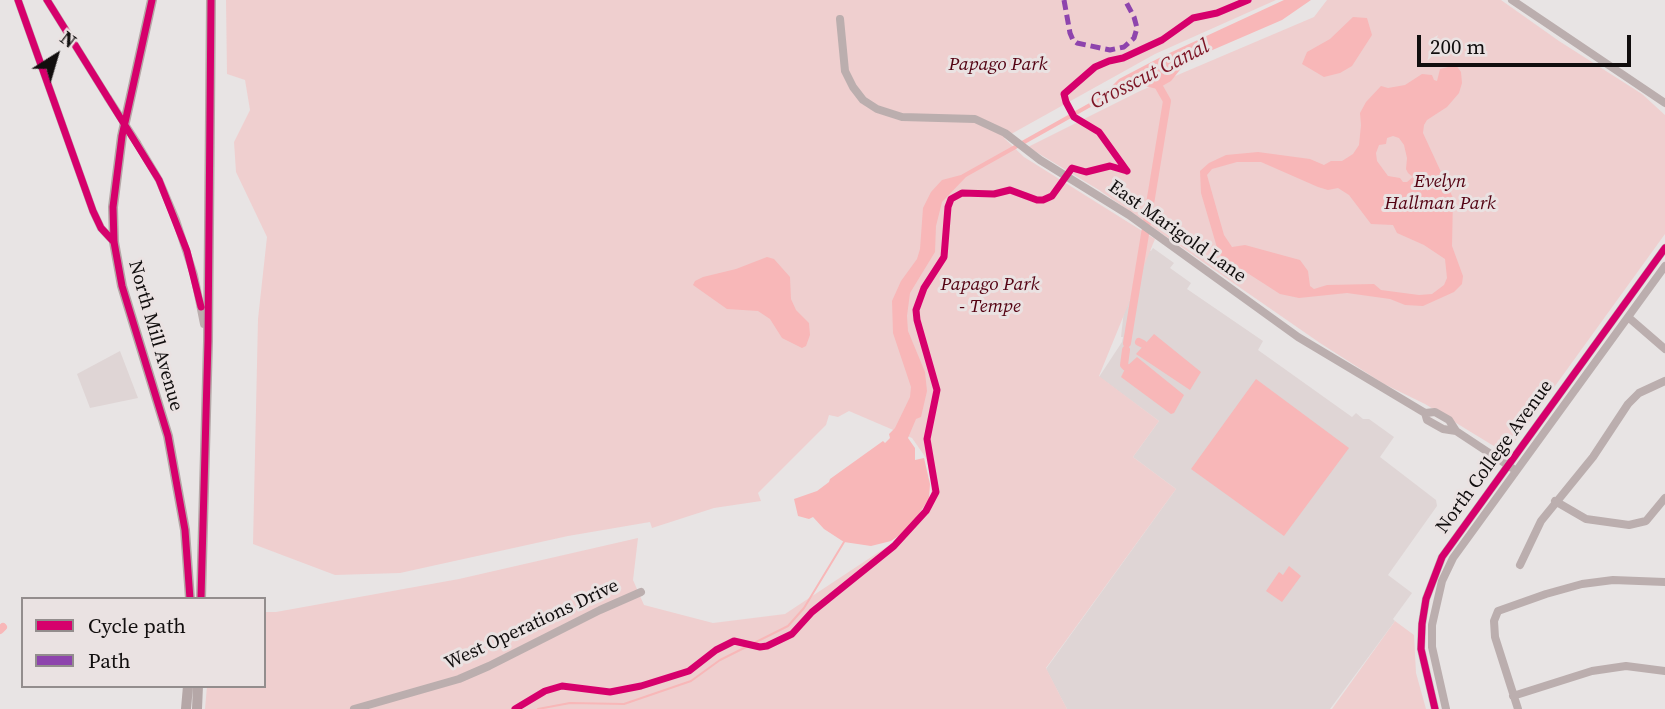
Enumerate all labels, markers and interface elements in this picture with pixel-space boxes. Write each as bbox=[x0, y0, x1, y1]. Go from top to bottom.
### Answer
north arrow bbox=[21, 21, 91, 91]
scale bar bbox=[1420, 21, 1634, 65]
text: N bbox=[55, 25, 82, 54]
text: 200 m bbox=[1430, 32, 1485, 61]
water label: Crosscut Canal bbox=[1086, 34, 1214, 116]
park label: Papago Park bbox=[949, 54, 1047, 76]
park label: Evelyn Hallman Park bbox=[1384, 171, 1496, 215]
street label: East Marigold Lane bbox=[1104, 176, 1250, 288]
street label: North Mill Avenue bbox=[123, 258, 187, 414]
park label: Papago Park - Tempe bbox=[941, 274, 1039, 318]
street label: North College Avenue bbox=[1432, 376, 1558, 538]
street label: West Operations Drive bbox=[441, 575, 623, 675]
legend bbox=[21, 597, 266, 688]
text: Cycle path bbox=[88, 611, 186, 640]
text: Path bbox=[88, 646, 131, 675]

